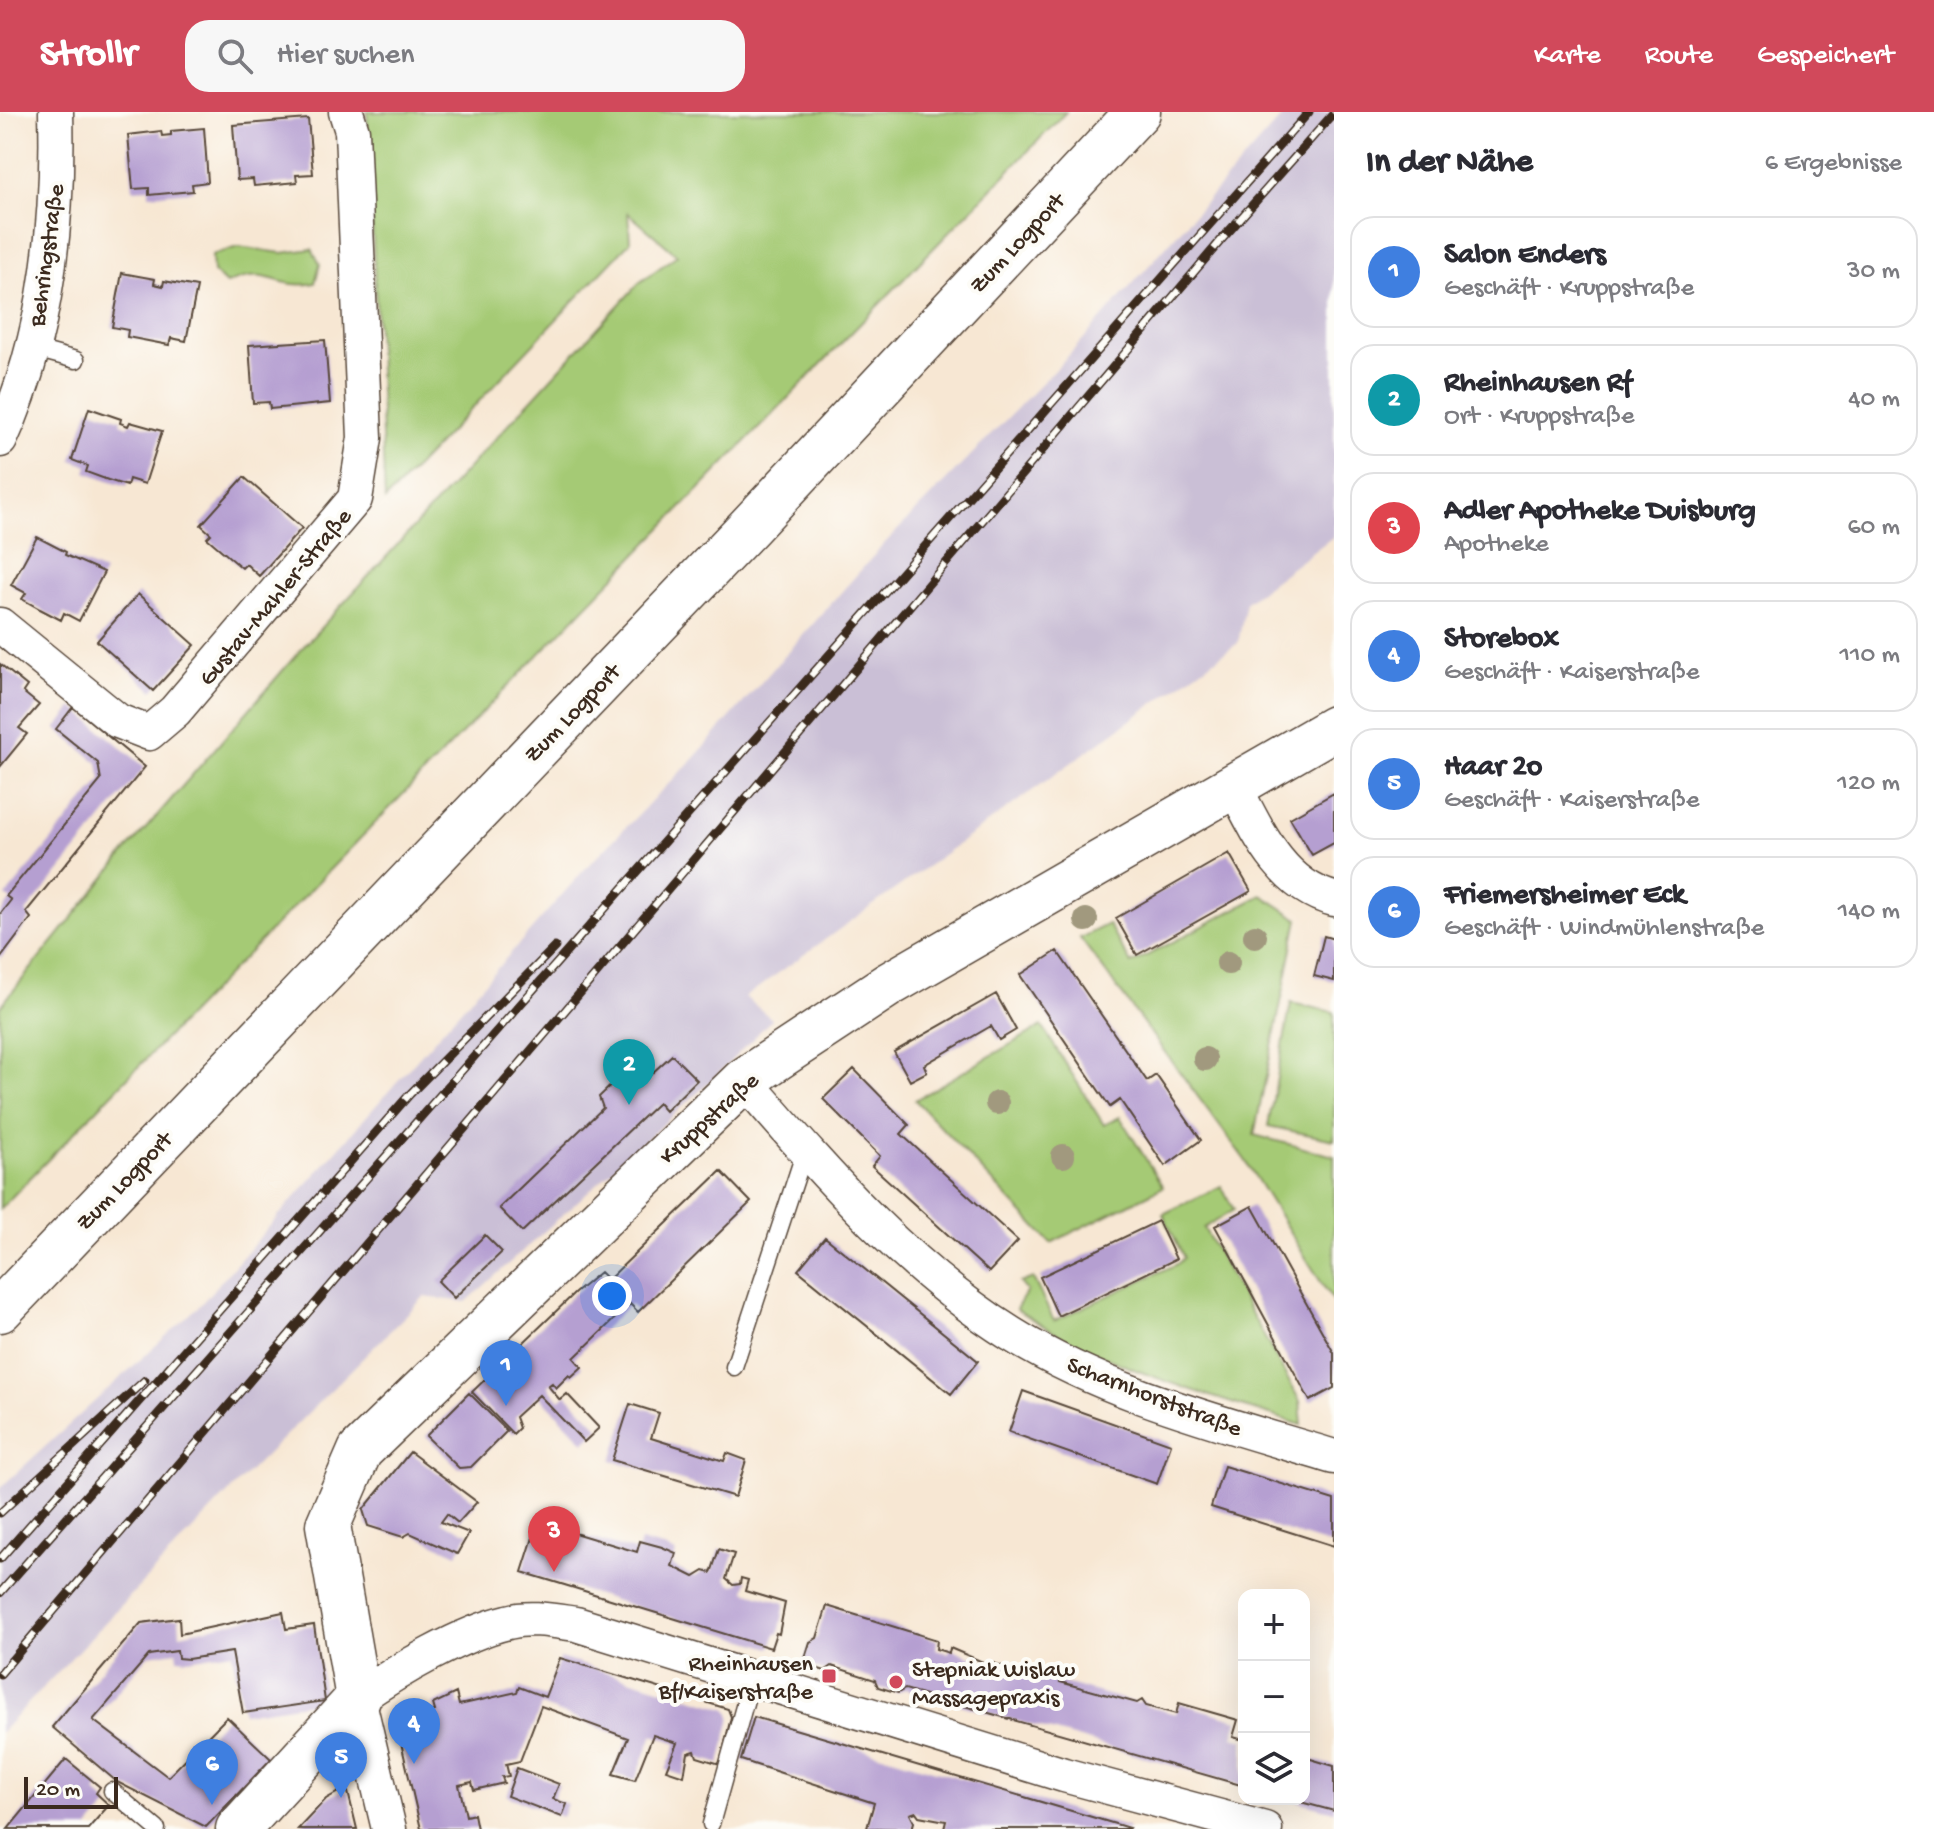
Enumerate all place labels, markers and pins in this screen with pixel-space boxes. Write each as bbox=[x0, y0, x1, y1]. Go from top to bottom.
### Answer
pin: 2 bbox=[603, 1039, 655, 1105]
pin: 1 bbox=[480, 1340, 532, 1406]
pin: 3 bbox=[528, 1506, 580, 1572]
place label: Rheinhausen Bf/Kaiserstraße bbox=[658, 1651, 814, 1708]
place label: Stepniak Wislaw Massagepraxis bbox=[912, 1657, 1075, 1714]
marker: Rheinhausen Bf/Kaiserstraße bbox=[820, 1667, 838, 1685]
marker: Stepniak Wislaw Massagepraxis bbox=[887, 1673, 905, 1691]
pin: 4 bbox=[388, 1698, 440, 1764]
pin: 5 bbox=[315, 1732, 367, 1798]
pin: 6 bbox=[186, 1739, 238, 1805]

